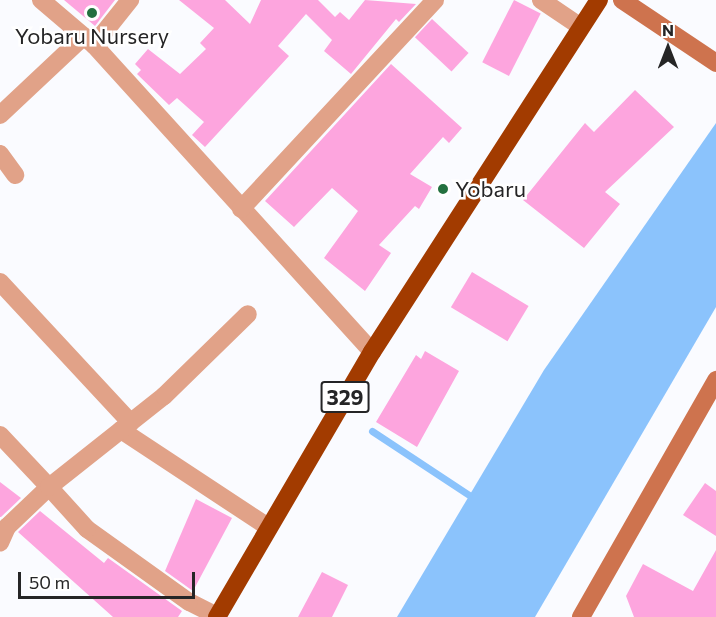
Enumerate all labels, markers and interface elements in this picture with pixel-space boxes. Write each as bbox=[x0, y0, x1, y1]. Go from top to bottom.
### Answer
marker: Yobaru Nursery bbox=[85, 6, 99, 20]
north arrow bbox=[638, 18, 698, 78]
text: N bbox=[662, 20, 674, 39]
place label: Yobaru Nursery bbox=[15, 23, 169, 49]
place label: Yobaru bbox=[455, 176, 526, 202]
marker: Yobaru bbox=[436, 182, 450, 196]
road number: 329 bbox=[320, 379, 370, 415]
scale bar bbox=[21, 560, 198, 598]
text: 50 m bbox=[29, 571, 70, 593]

